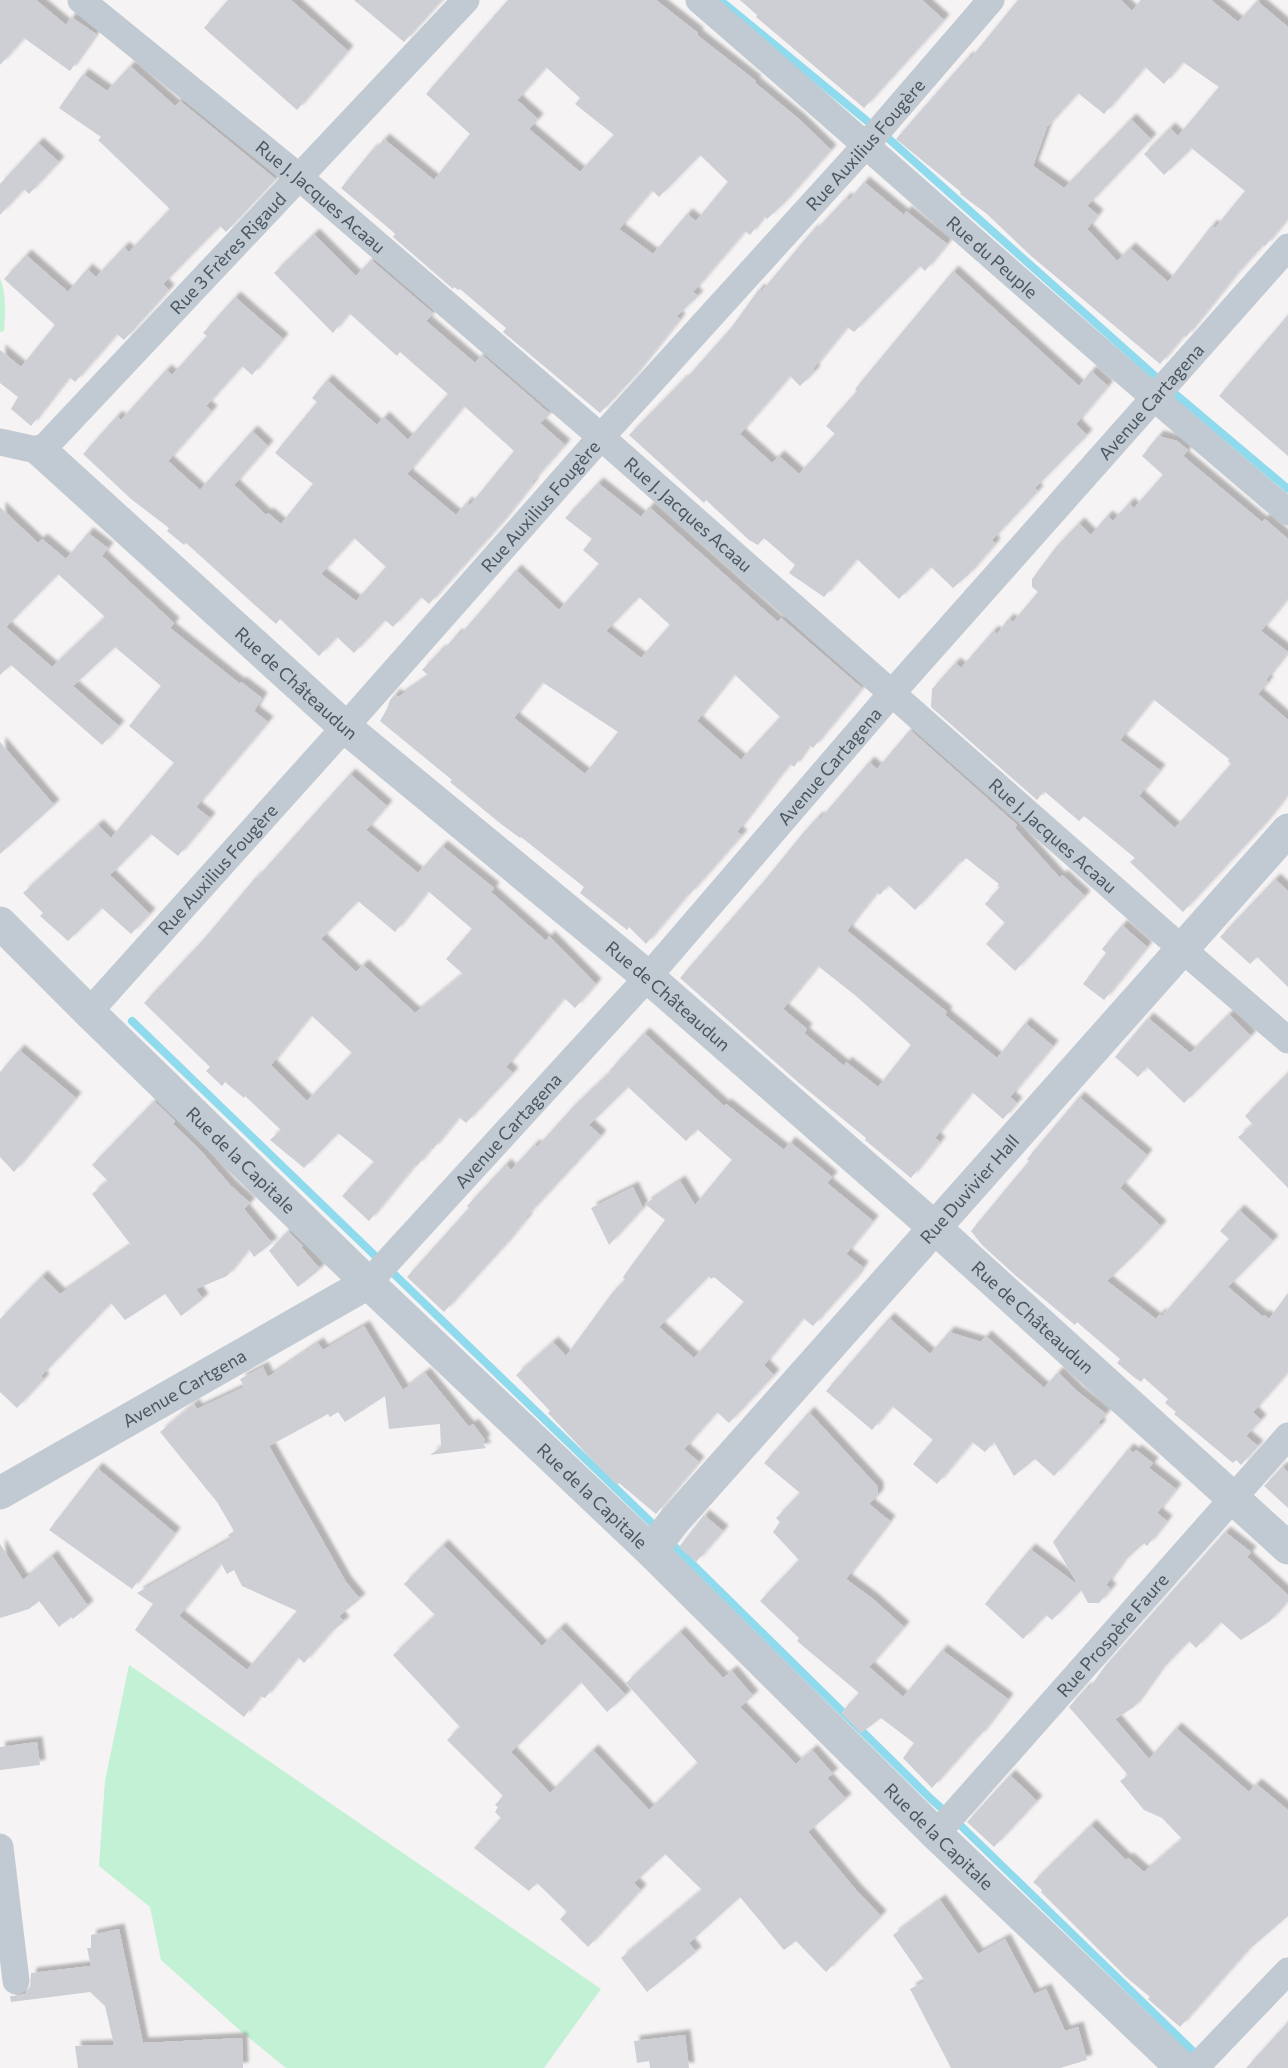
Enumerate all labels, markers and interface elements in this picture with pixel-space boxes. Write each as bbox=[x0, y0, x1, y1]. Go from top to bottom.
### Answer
street label: Rue Auxilius Fougère bbox=[801, 74, 929, 215]
street label: Rue J. Jacques Acaau bbox=[251, 135, 390, 258]
street label: Rue 3 Frères Rigaud bbox=[165, 187, 290, 319]
street label: Rue du Peuple bbox=[942, 211, 1043, 303]
street label: Avenue Cartagena bbox=[1093, 339, 1208, 464]
street label: Rue Auxilius Fougère bbox=[476, 435, 604, 576]
street label: Rue J. Jacques Acaau bbox=[620, 452, 757, 576]
street label: Rue de Châteaudun bbox=[231, 622, 362, 744]
street label: Avenue Cartagena bbox=[773, 703, 886, 829]
street label: Rue J. Jacques Acaau bbox=[985, 773, 1122, 898]
street label: Rue Auxilius Fougère bbox=[153, 799, 282, 939]
street label: Rue de Châteaudun bbox=[602, 936, 735, 1055]
street label: Avenue Cartagena bbox=[450, 1068, 566, 1192]
street label: Rue de la Capitale bbox=[182, 1102, 300, 1218]
street label: Rue Duvivier Hall bbox=[915, 1130, 1023, 1248]
street label: Rue de Châteaudun bbox=[967, 1256, 1099, 1378]
street label: Avenue Cartgena bbox=[118, 1344, 250, 1432]
street label: Rue de la Capitale bbox=[533, 1438, 652, 1553]
street label: Rue Prospère Faure bbox=[1052, 1568, 1173, 1701]
street label: Rue de la Capitale bbox=[880, 1778, 998, 1894]

